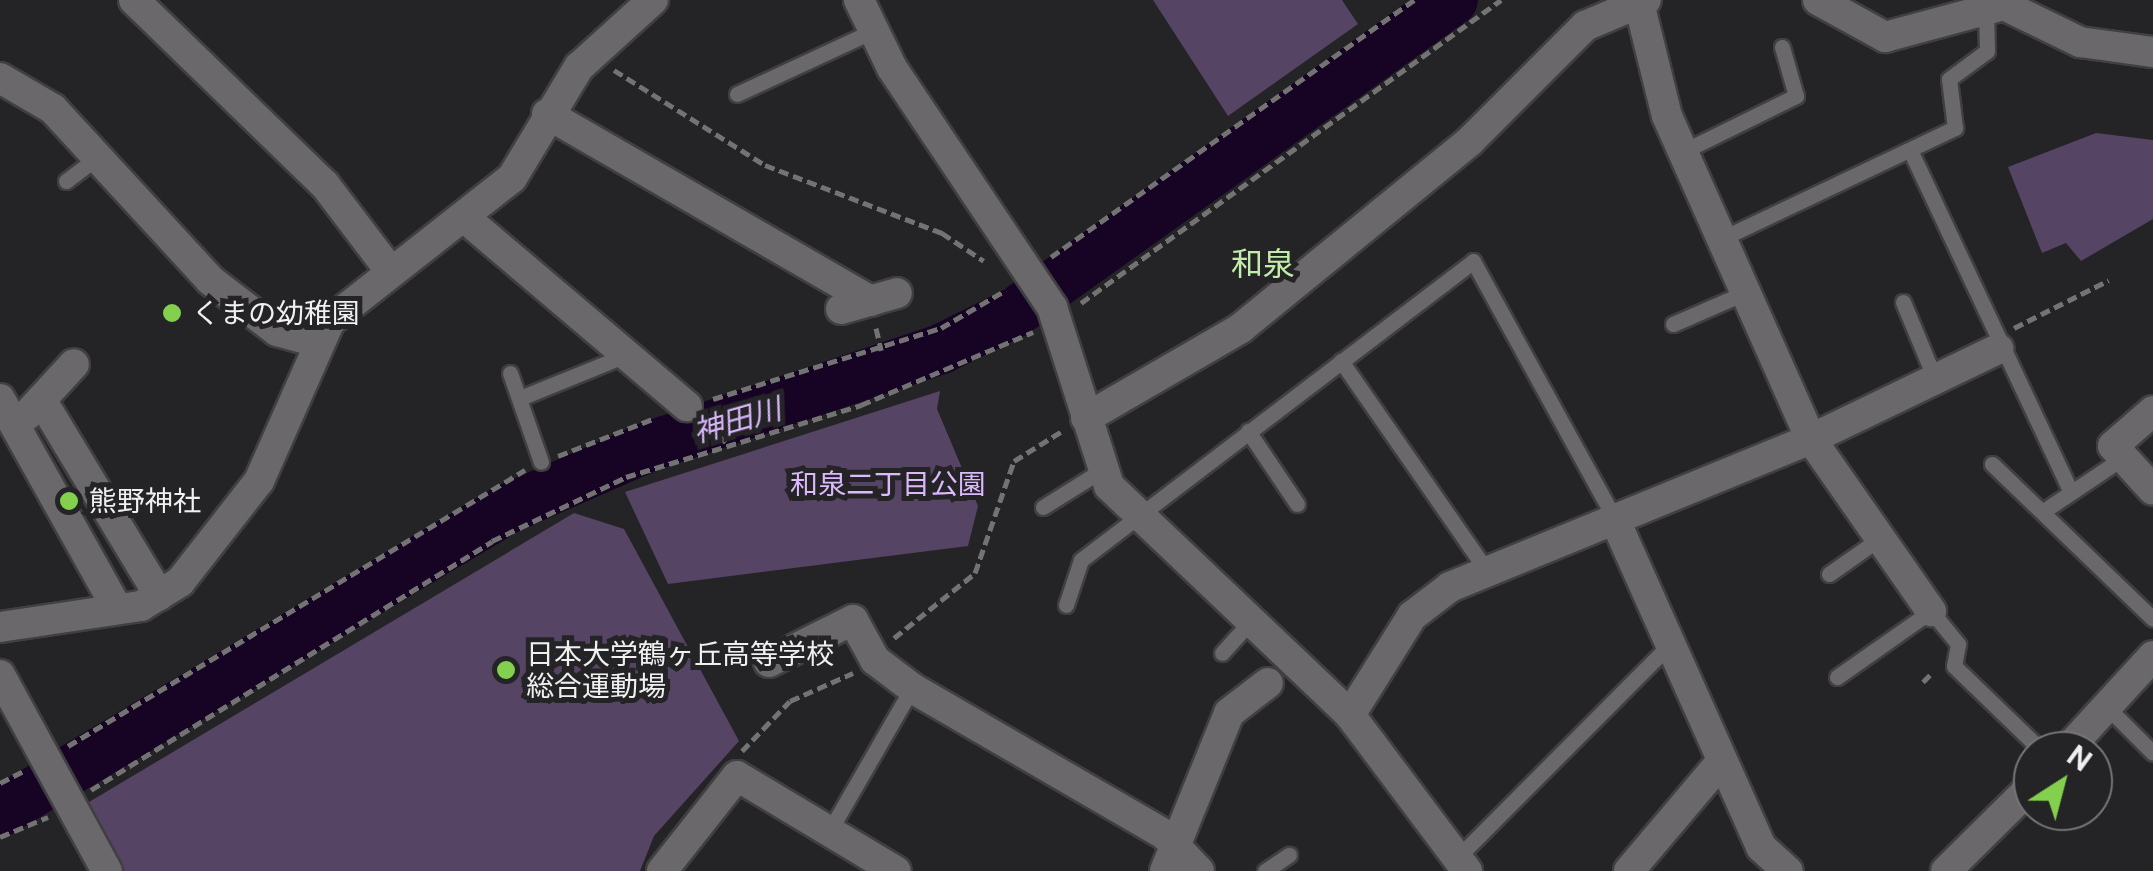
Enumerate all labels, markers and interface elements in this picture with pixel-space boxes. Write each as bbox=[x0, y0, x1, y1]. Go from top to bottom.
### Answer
district label: 和泉 bbox=[1231, 245, 1295, 283]
place label: くまの幼稚園 bbox=[192, 296, 360, 330]
marker: くまの幼稚園 bbox=[161, 302, 183, 324]
water label: 神田川 bbox=[689, 390, 785, 450]
park label: 和泉二丁目公園 bbox=[790, 467, 986, 501]
place label: 熊野神社 bbox=[89, 484, 201, 518]
marker: 熊野神社 bbox=[58, 490, 80, 512]
place label: 日本大学鶴ヶ丘高等学校 総合運動場 bbox=[526, 637, 834, 703]
marker: 日本大学鶴ヶ丘高等学校 総合運動場 bbox=[495, 659, 517, 681]
north arrow bbox=[2013, 731, 2113, 831]
text: N bbox=[2061, 738, 2098, 778]

